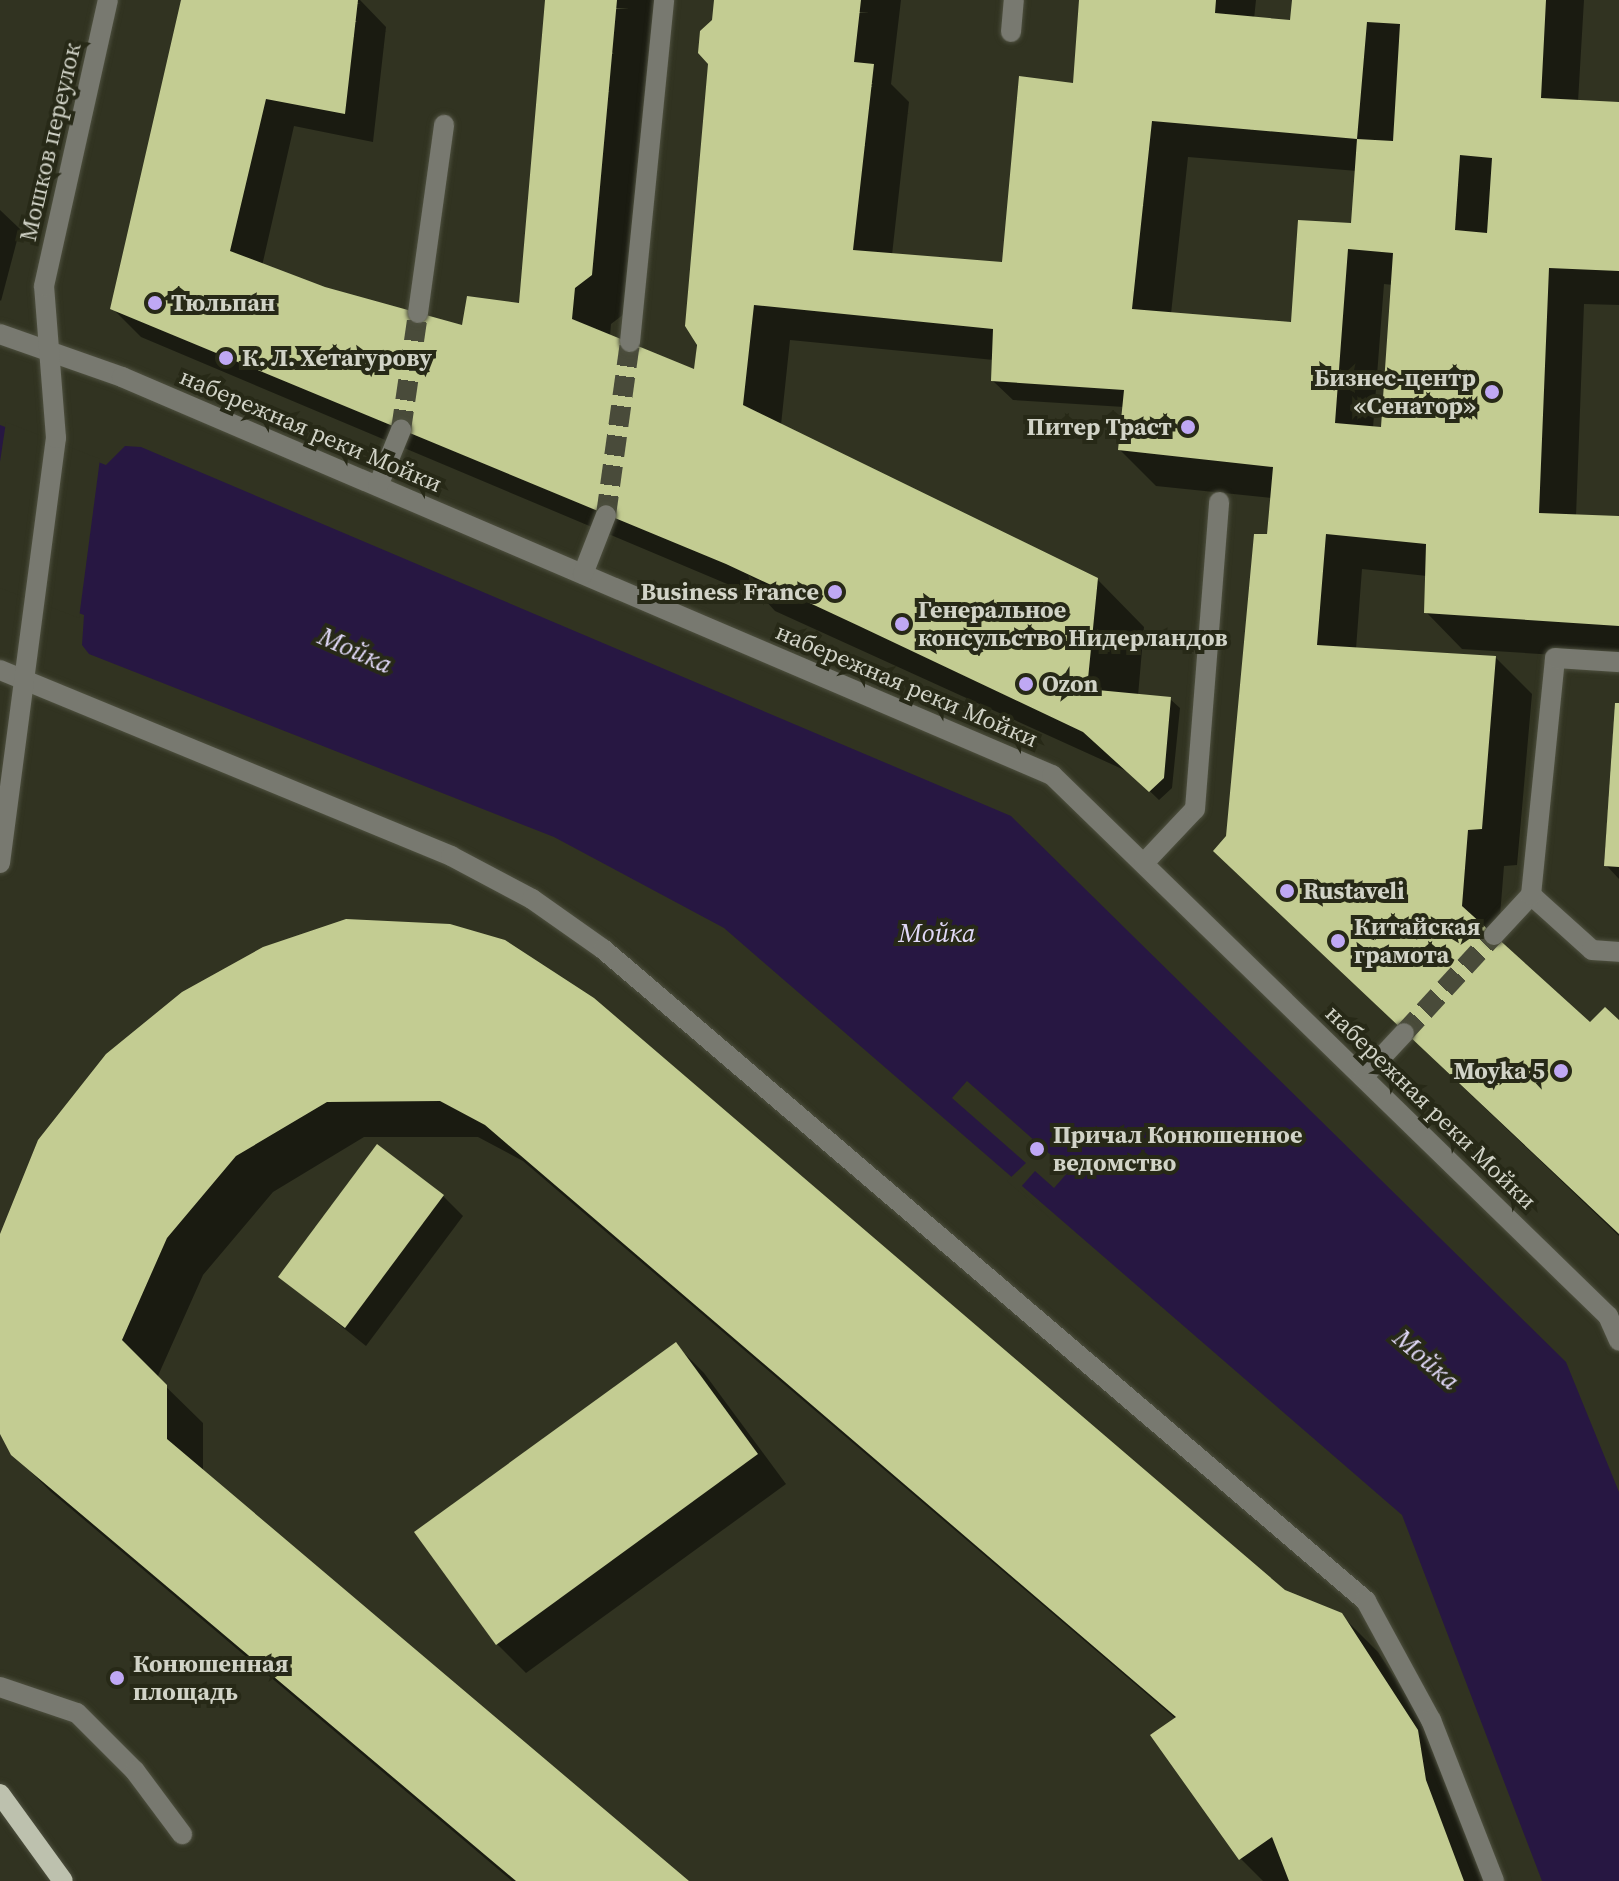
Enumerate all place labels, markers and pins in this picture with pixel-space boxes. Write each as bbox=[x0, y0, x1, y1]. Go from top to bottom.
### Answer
place label: Тюльпан bbox=[171, 289, 275, 317]
marker: Тюльпан bbox=[146, 294, 164, 312]
place label: К. Л. Хетагурову bbox=[242, 344, 432, 372]
marker: К. Л. Хетагурову bbox=[217, 349, 235, 367]
place label: Бизнес-центр «Сенатор» bbox=[1314, 364, 1476, 420]
marker: Бизнес-центр «Сенатор» bbox=[1483, 383, 1501, 401]
place label: Питер Траст bbox=[1026, 413, 1172, 441]
marker: Питер Траст bbox=[1179, 418, 1197, 436]
place label: Business France bbox=[641, 578, 819, 606]
marker: Business France bbox=[826, 583, 844, 601]
place label: Генеральное консульство Нидерландов bbox=[918, 596, 1228, 652]
marker: Генеральное консульство Нидерландов bbox=[893, 615, 911, 633]
place label: Ozon bbox=[1042, 670, 1098, 698]
marker: Ozon bbox=[1017, 675, 1035, 693]
place label: Rustaveli bbox=[1303, 877, 1405, 905]
marker: Rustaveli bbox=[1278, 882, 1296, 900]
place label: Китайская грамота bbox=[1354, 913, 1480, 969]
marker: Китайская грамота bbox=[1329, 932, 1347, 950]
place label: Moyka 5 bbox=[1453, 1057, 1545, 1085]
marker: Moyka 5 bbox=[1552, 1062, 1570, 1080]
place label: Причал Конюшенное ведомство bbox=[1053, 1121, 1303, 1177]
marker: Причал Конюшенное ведомство bbox=[1028, 1140, 1046, 1158]
place label: Конюшенная площадь bbox=[133, 1650, 289, 1706]
marker: Конюшенная площадь bbox=[108, 1669, 126, 1687]

